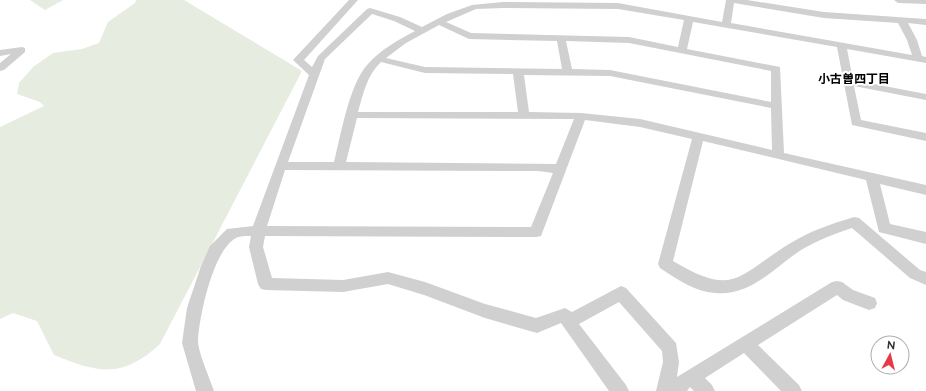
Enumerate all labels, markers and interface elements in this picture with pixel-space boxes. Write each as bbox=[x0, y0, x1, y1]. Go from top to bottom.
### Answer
district label: 小古曽四丁目 bbox=[818, 72, 890, 86]
north arrow bbox=[870, 335, 910, 375]
text: N bbox=[886, 339, 896, 353]

